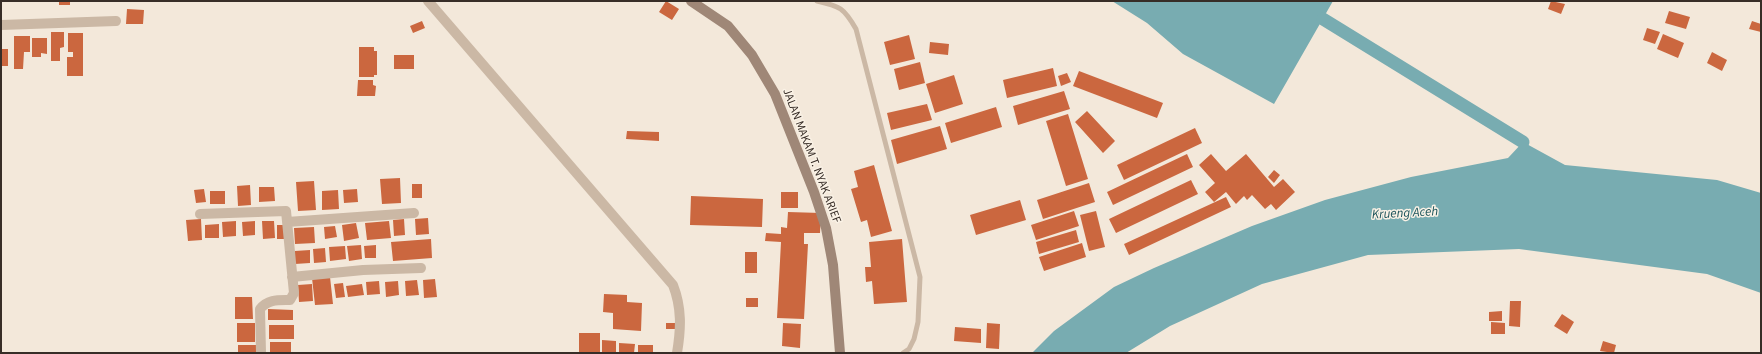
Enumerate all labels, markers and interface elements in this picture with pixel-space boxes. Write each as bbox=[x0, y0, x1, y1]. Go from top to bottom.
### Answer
street label: JALAN MAKAM T. NYAK ARIEF bbox=[779, 87, 843, 225]
water label: Krueng Aceh bbox=[1372, 204, 1438, 224]

